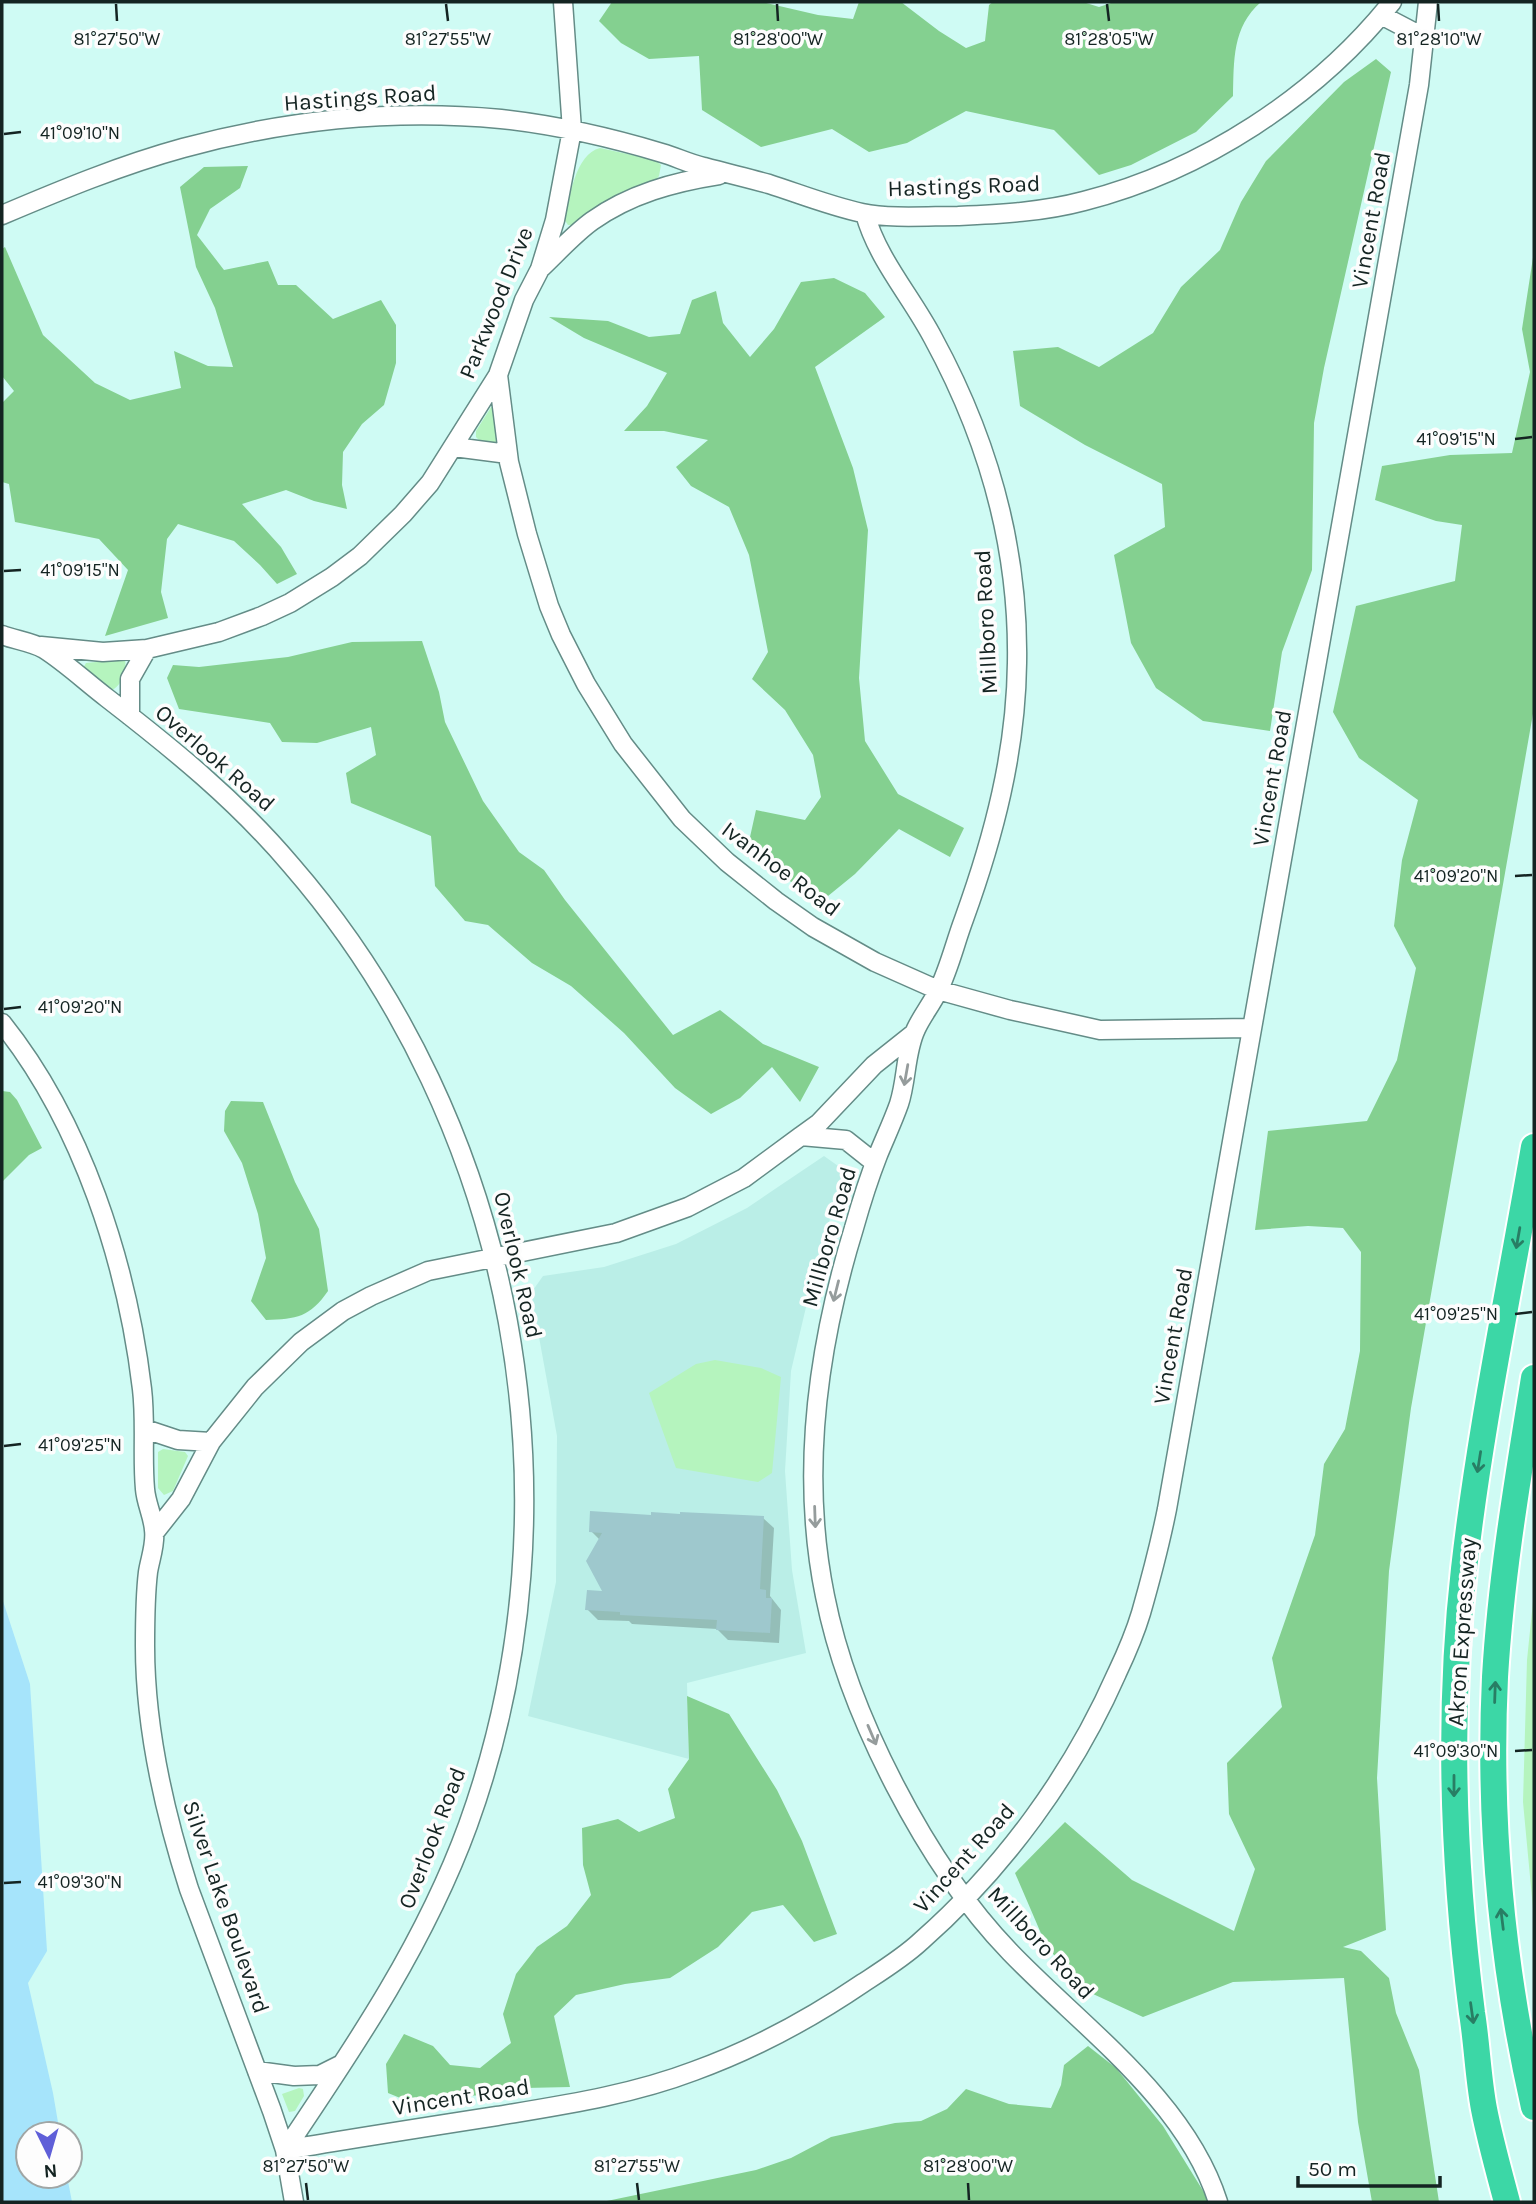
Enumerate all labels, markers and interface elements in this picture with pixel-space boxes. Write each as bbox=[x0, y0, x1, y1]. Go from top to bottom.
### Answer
text: 81°27'50"W bbox=[74, 28, 160, 50]
text: 81°27'55"W bbox=[405, 28, 491, 50]
text: 81°28'00"W bbox=[733, 28, 823, 50]
text: 81°28'05"W bbox=[1064, 28, 1154, 50]
text: 81°28'10"W bbox=[1396, 28, 1482, 50]
street label: Hastings Road bbox=[283, 79, 437, 117]
text: 41°09'10"N bbox=[40, 122, 120, 144]
street label: Vincent Road bbox=[1346, 150, 1396, 290]
street label: Hastings Road bbox=[887, 170, 1041, 202]
street label: Parkwood Drive bbox=[453, 223, 539, 383]
text: 41°09'15"N bbox=[1416, 428, 1496, 450]
street label: Millboro Road bbox=[969, 549, 1003, 695]
text: 41°09'15"N bbox=[40, 559, 120, 581]
street label: Overlook Road bbox=[150, 699, 280, 817]
street label: Vincent Road bbox=[1247, 708, 1297, 848]
street label: Ivanhoe Road bbox=[716, 816, 846, 922]
text: 41°09'20"N bbox=[1414, 865, 1498, 887]
text: 41°09'20"N bbox=[38, 996, 122, 1018]
one-way arrow bbox=[899, 1063, 912, 1086]
street label: Millboro Road bbox=[796, 1164, 862, 1310]
street label: Overlook Road bbox=[488, 1189, 548, 1341]
one-way arrow bbox=[1511, 1226, 1524, 1249]
street label: Vincent Road bbox=[1148, 1266, 1198, 1406]
one-way arrow bbox=[829, 1279, 842, 1302]
text: 41°09'25"N bbox=[1414, 1303, 1498, 1325]
text: 41°09'25"N bbox=[38, 1434, 122, 1456]
one-way arrow bbox=[1472, 1450, 1485, 1473]
one-way arrow bbox=[809, 1505, 822, 1528]
street label: Akron Expressway bbox=[1442, 1537, 1482, 1727]
one-way arrow bbox=[1488, 1681, 1501, 1704]
one-way arrow bbox=[867, 1724, 880, 1746]
text: 41°09'30"N bbox=[1414, 1740, 1498, 1762]
street label: Overlook Road bbox=[393, 1763, 471, 1913]
one-way arrow bbox=[1447, 1774, 1461, 1797]
street label: Silver Lake Boulevard bbox=[177, 1797, 275, 2017]
street label: Vincent Road bbox=[908, 1798, 1020, 1918]
text: 41°09'30"N bbox=[38, 1871, 122, 1893]
street label: Millboro Road bbox=[982, 1881, 1100, 2005]
one-way arrow bbox=[1496, 1909, 1509, 1931]
one-way arrow bbox=[1466, 2001, 1479, 2024]
street label: Vincent Road bbox=[391, 2073, 531, 2121]
north arrow bbox=[14, 2120, 84, 2190]
scale bar bbox=[1298, 2144, 1440, 2188]
text: 81°27'50"W bbox=[263, 2155, 349, 2177]
text: 81°27'55"W bbox=[594, 2155, 680, 2177]
text: 81°28'00"W bbox=[923, 2155, 1013, 2177]
text: 50 m bbox=[1308, 2157, 1357, 2181]
text: N bbox=[43, 2159, 58, 2182]

